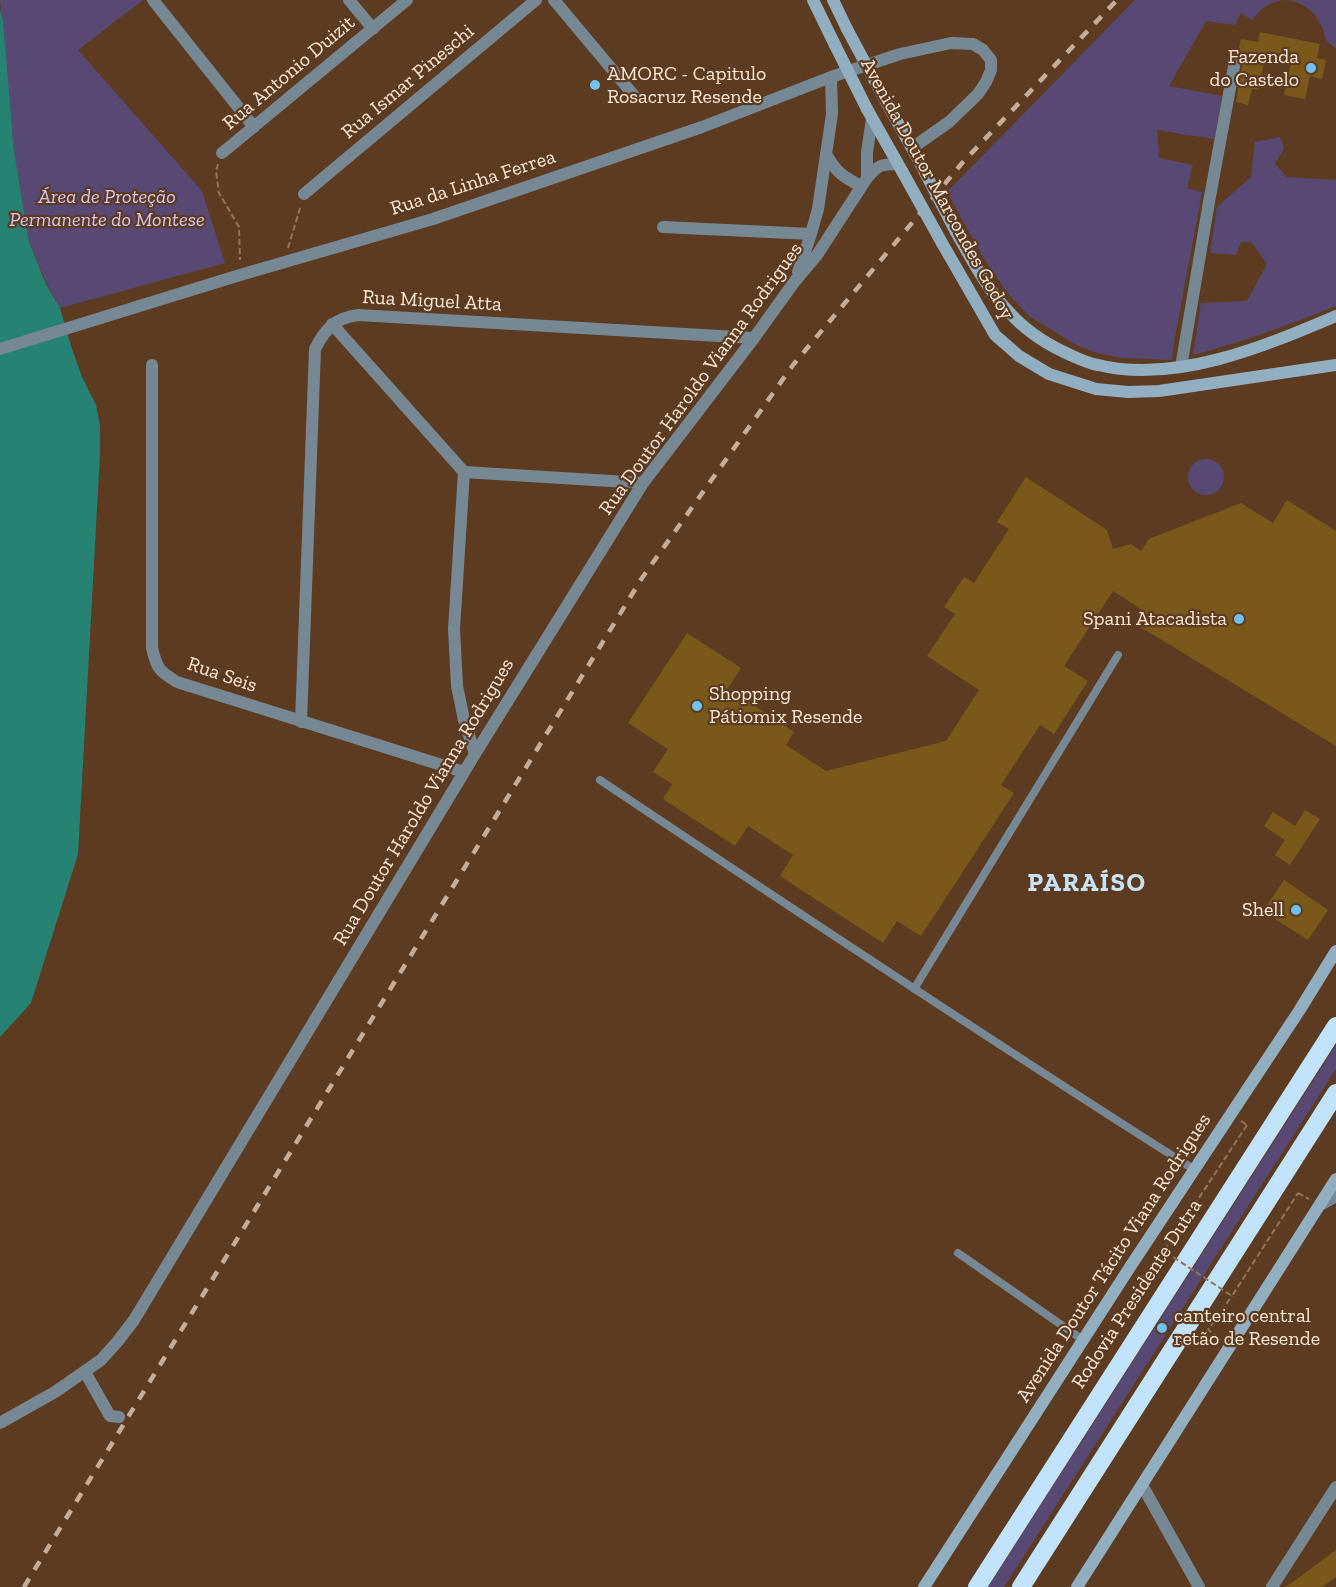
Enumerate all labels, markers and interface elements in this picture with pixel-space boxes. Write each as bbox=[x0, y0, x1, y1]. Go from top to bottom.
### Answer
street label: Rua Antonio Duizit bbox=[218, 11, 360, 135]
street label: Rua Ismar Pineschi bbox=[337, 20, 479, 144]
place label: Fazenda do Castelo bbox=[1209, 45, 1299, 92]
street label: Avenida Doutor Marcondes Godoy bbox=[855, 54, 1019, 324]
marker: Fazenda do Castelo bbox=[1304, 61, 1318, 75]
place label: AMORC - Capitulo Rosacruz Resende bbox=[607, 62, 766, 109]
marker: AMORC - Capitulo Rosacruz Resende bbox=[588, 78, 602, 92]
street label: Rua da Linha Ferrea bbox=[387, 145, 559, 221]
park label: Área de Proteção Permanente do Montese bbox=[9, 185, 205, 232]
street label: Rua Doutor Haroldo Vianna Rodrigues bbox=[594, 238, 808, 520]
street label: Rua Miguel Atta bbox=[362, 285, 502, 317]
place label: Spani Atacadista bbox=[1083, 607, 1227, 631]
marker: Spani Atacadista bbox=[1232, 612, 1246, 626]
street label: Rua Seis bbox=[184, 652, 260, 698]
street label: Rua Doutor Haroldo Vianna Rodrigues bbox=[329, 654, 519, 950]
place label: Shopping Pátiomix Resende bbox=[709, 682, 862, 729]
marker: Shopping Pátiomix Resende bbox=[690, 699, 704, 713]
district label: PARAÍSO bbox=[1028, 868, 1146, 900]
place label: Shell bbox=[1242, 898, 1284, 922]
marker: Shell bbox=[1289, 903, 1303, 917]
street label: Avenida Doutor Tácito Viana Rodrigues bbox=[1012, 1109, 1216, 1407]
street label: Rodovia Presidente Dutra bbox=[1067, 1195, 1207, 1393]
place label: canteiro central retão de Resende bbox=[1174, 1304, 1320, 1351]
marker: canteiro central retão de Resende bbox=[1155, 1321, 1169, 1335]

